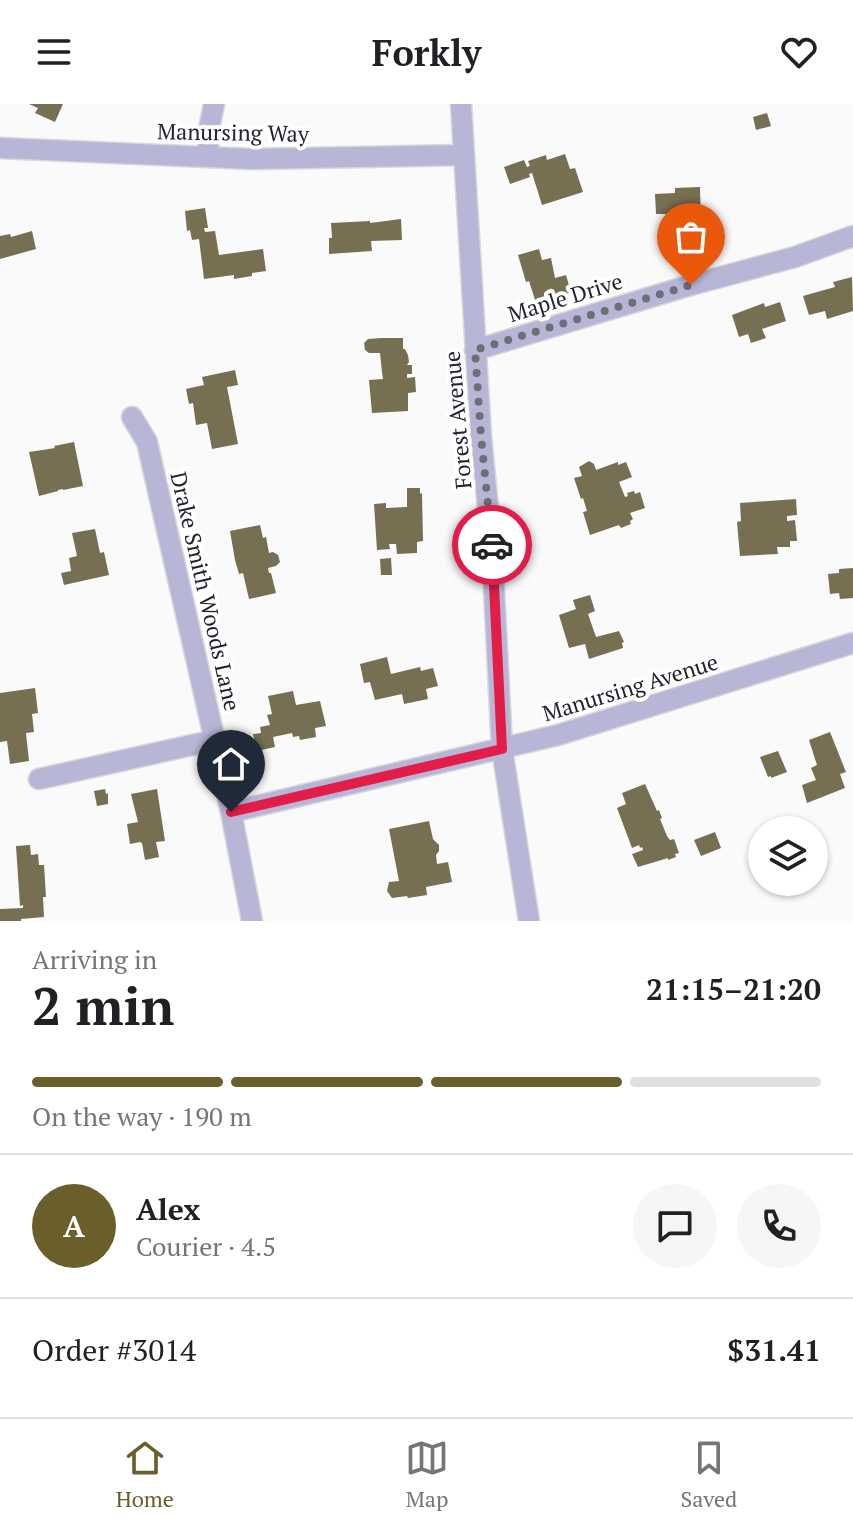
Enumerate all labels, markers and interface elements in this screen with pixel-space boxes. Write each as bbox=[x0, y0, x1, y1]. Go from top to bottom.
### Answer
text: Forkly bbox=[372, 29, 481, 76]
icon: menu bbox=[32, 30, 76, 74]
icon: heart bbox=[777, 30, 821, 74]
street label: Manursing Way bbox=[157, 116, 310, 148]
pin bbox=[657, 203, 725, 285]
icon: bag bbox=[669, 215, 713, 259]
street label: Maple Drive bbox=[504, 266, 626, 328]
street label: Forest Avenue bbox=[437, 350, 477, 490]
street label: Drake Smith Woods Lane bbox=[164, 469, 248, 713]
courier bbox=[452, 505, 532, 585]
icon: car bbox=[470, 523, 514, 567]
street label: Manursing Avenue bbox=[539, 647, 721, 727]
pin bbox=[197, 730, 265, 812]
icon: home bbox=[209, 742, 253, 786]
map controls bbox=[748, 816, 828, 896]
button: layers bbox=[748, 816, 828, 896]
text: Arriving in bbox=[32, 942, 157, 976]
text: 21:15–21:20 bbox=[646, 969, 821, 1009]
text: 2 min bbox=[32, 971, 174, 1040]
text: On the way · 190 m bbox=[32, 1099, 252, 1133]
button: chat bbox=[633, 1184, 717, 1268]
button: phone bbox=[737, 1184, 821, 1268]
text: Alex bbox=[136, 1189, 200, 1229]
text: A bbox=[63, 1206, 85, 1246]
text: Courier · 4.5 bbox=[136, 1229, 276, 1263]
text: Order #3014 bbox=[32, 1330, 196, 1370]
text: $31.41 bbox=[727, 1330, 821, 1370]
tab: Home bbox=[116, 1436, 174, 1513]
tab: Map bbox=[405, 1436, 449, 1513]
tab: Saved bbox=[680, 1436, 737, 1513]

